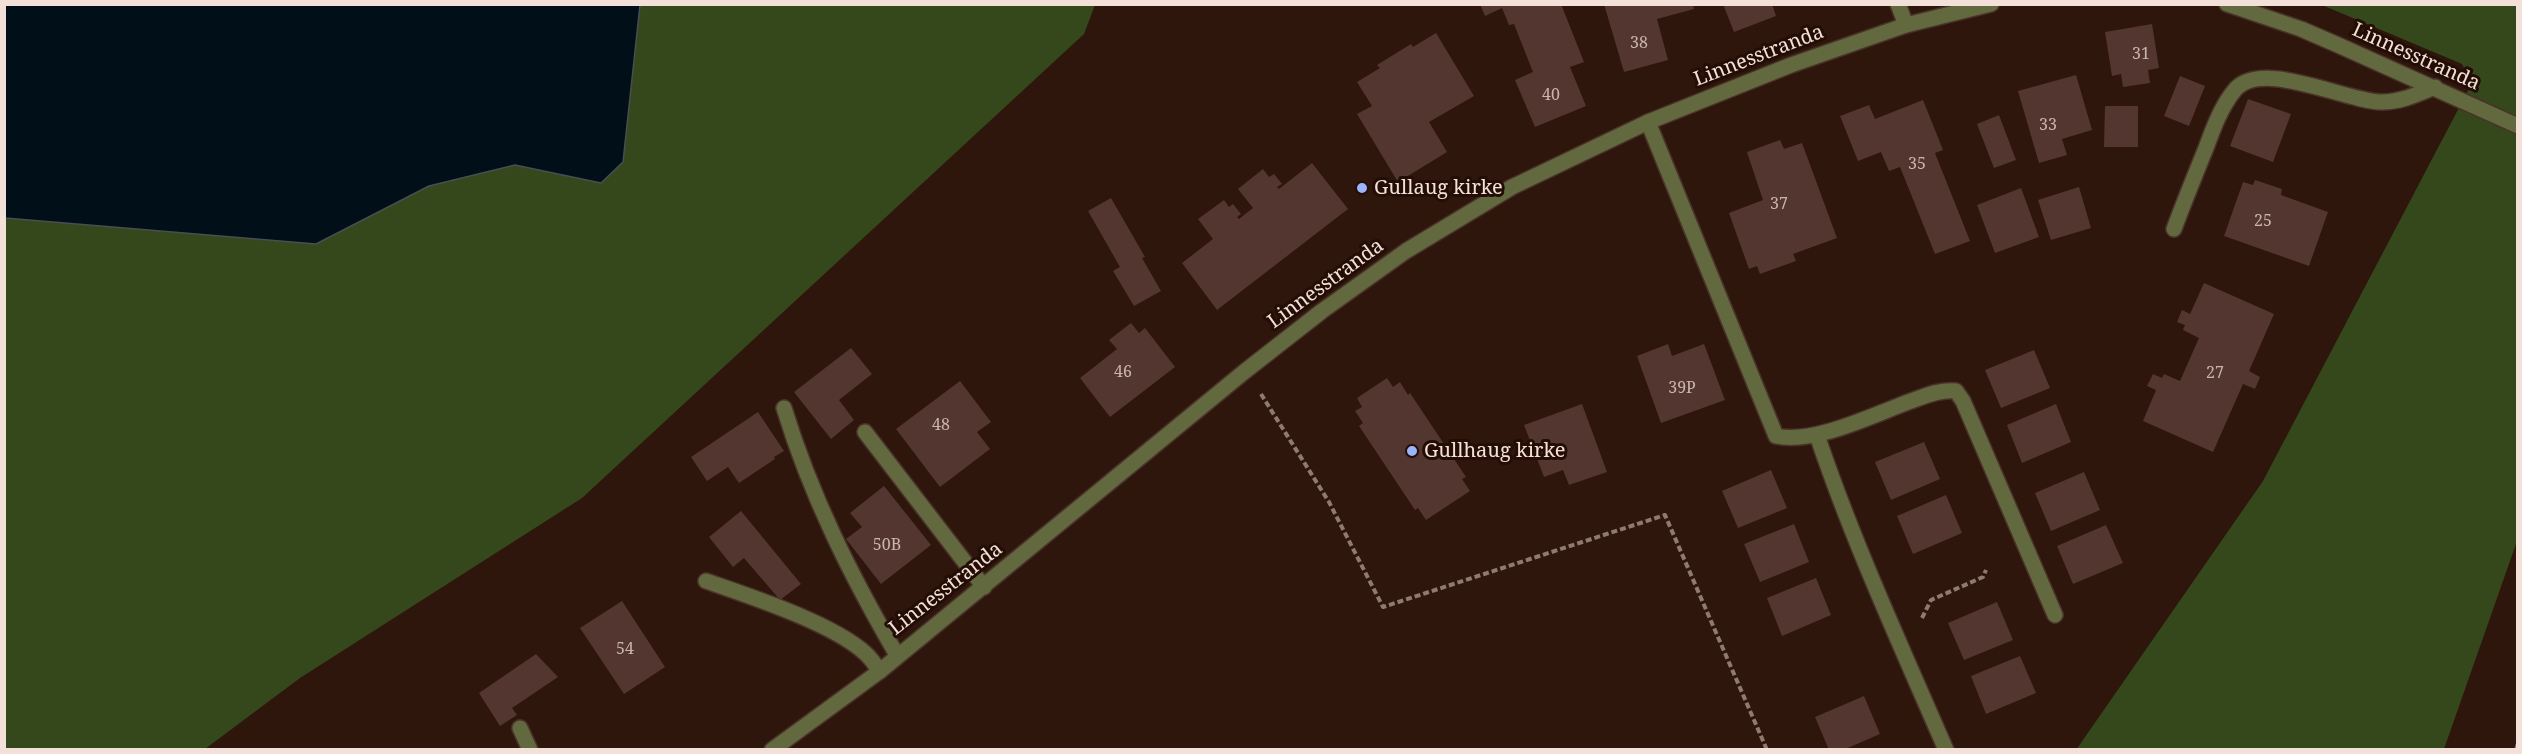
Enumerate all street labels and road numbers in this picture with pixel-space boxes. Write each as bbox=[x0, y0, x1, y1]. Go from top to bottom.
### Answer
street label: Linnesstranda bbox=[2348, 18, 2484, 96]
street label: Linnesstranda bbox=[1691, 20, 1827, 92]
street label: Linnesstranda bbox=[1263, 234, 1389, 334]
street label: Linnesstranda bbox=[885, 537, 1007, 641]

